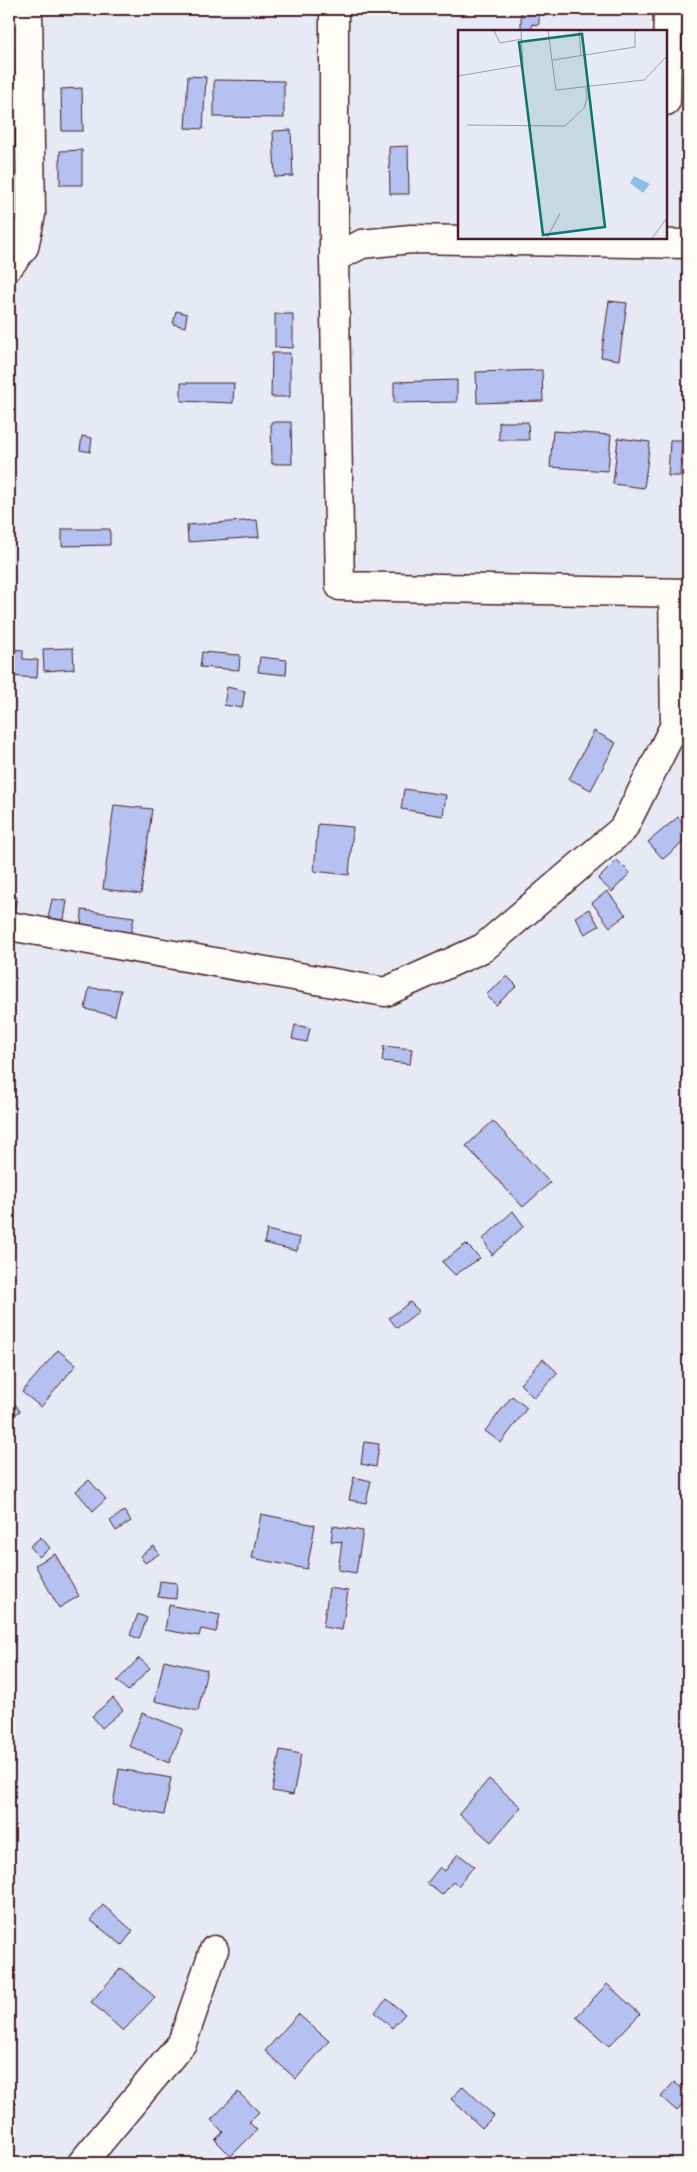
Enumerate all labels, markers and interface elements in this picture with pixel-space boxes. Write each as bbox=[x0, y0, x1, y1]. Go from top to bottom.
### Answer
inset map bbox=[458, 30, 667, 239]

